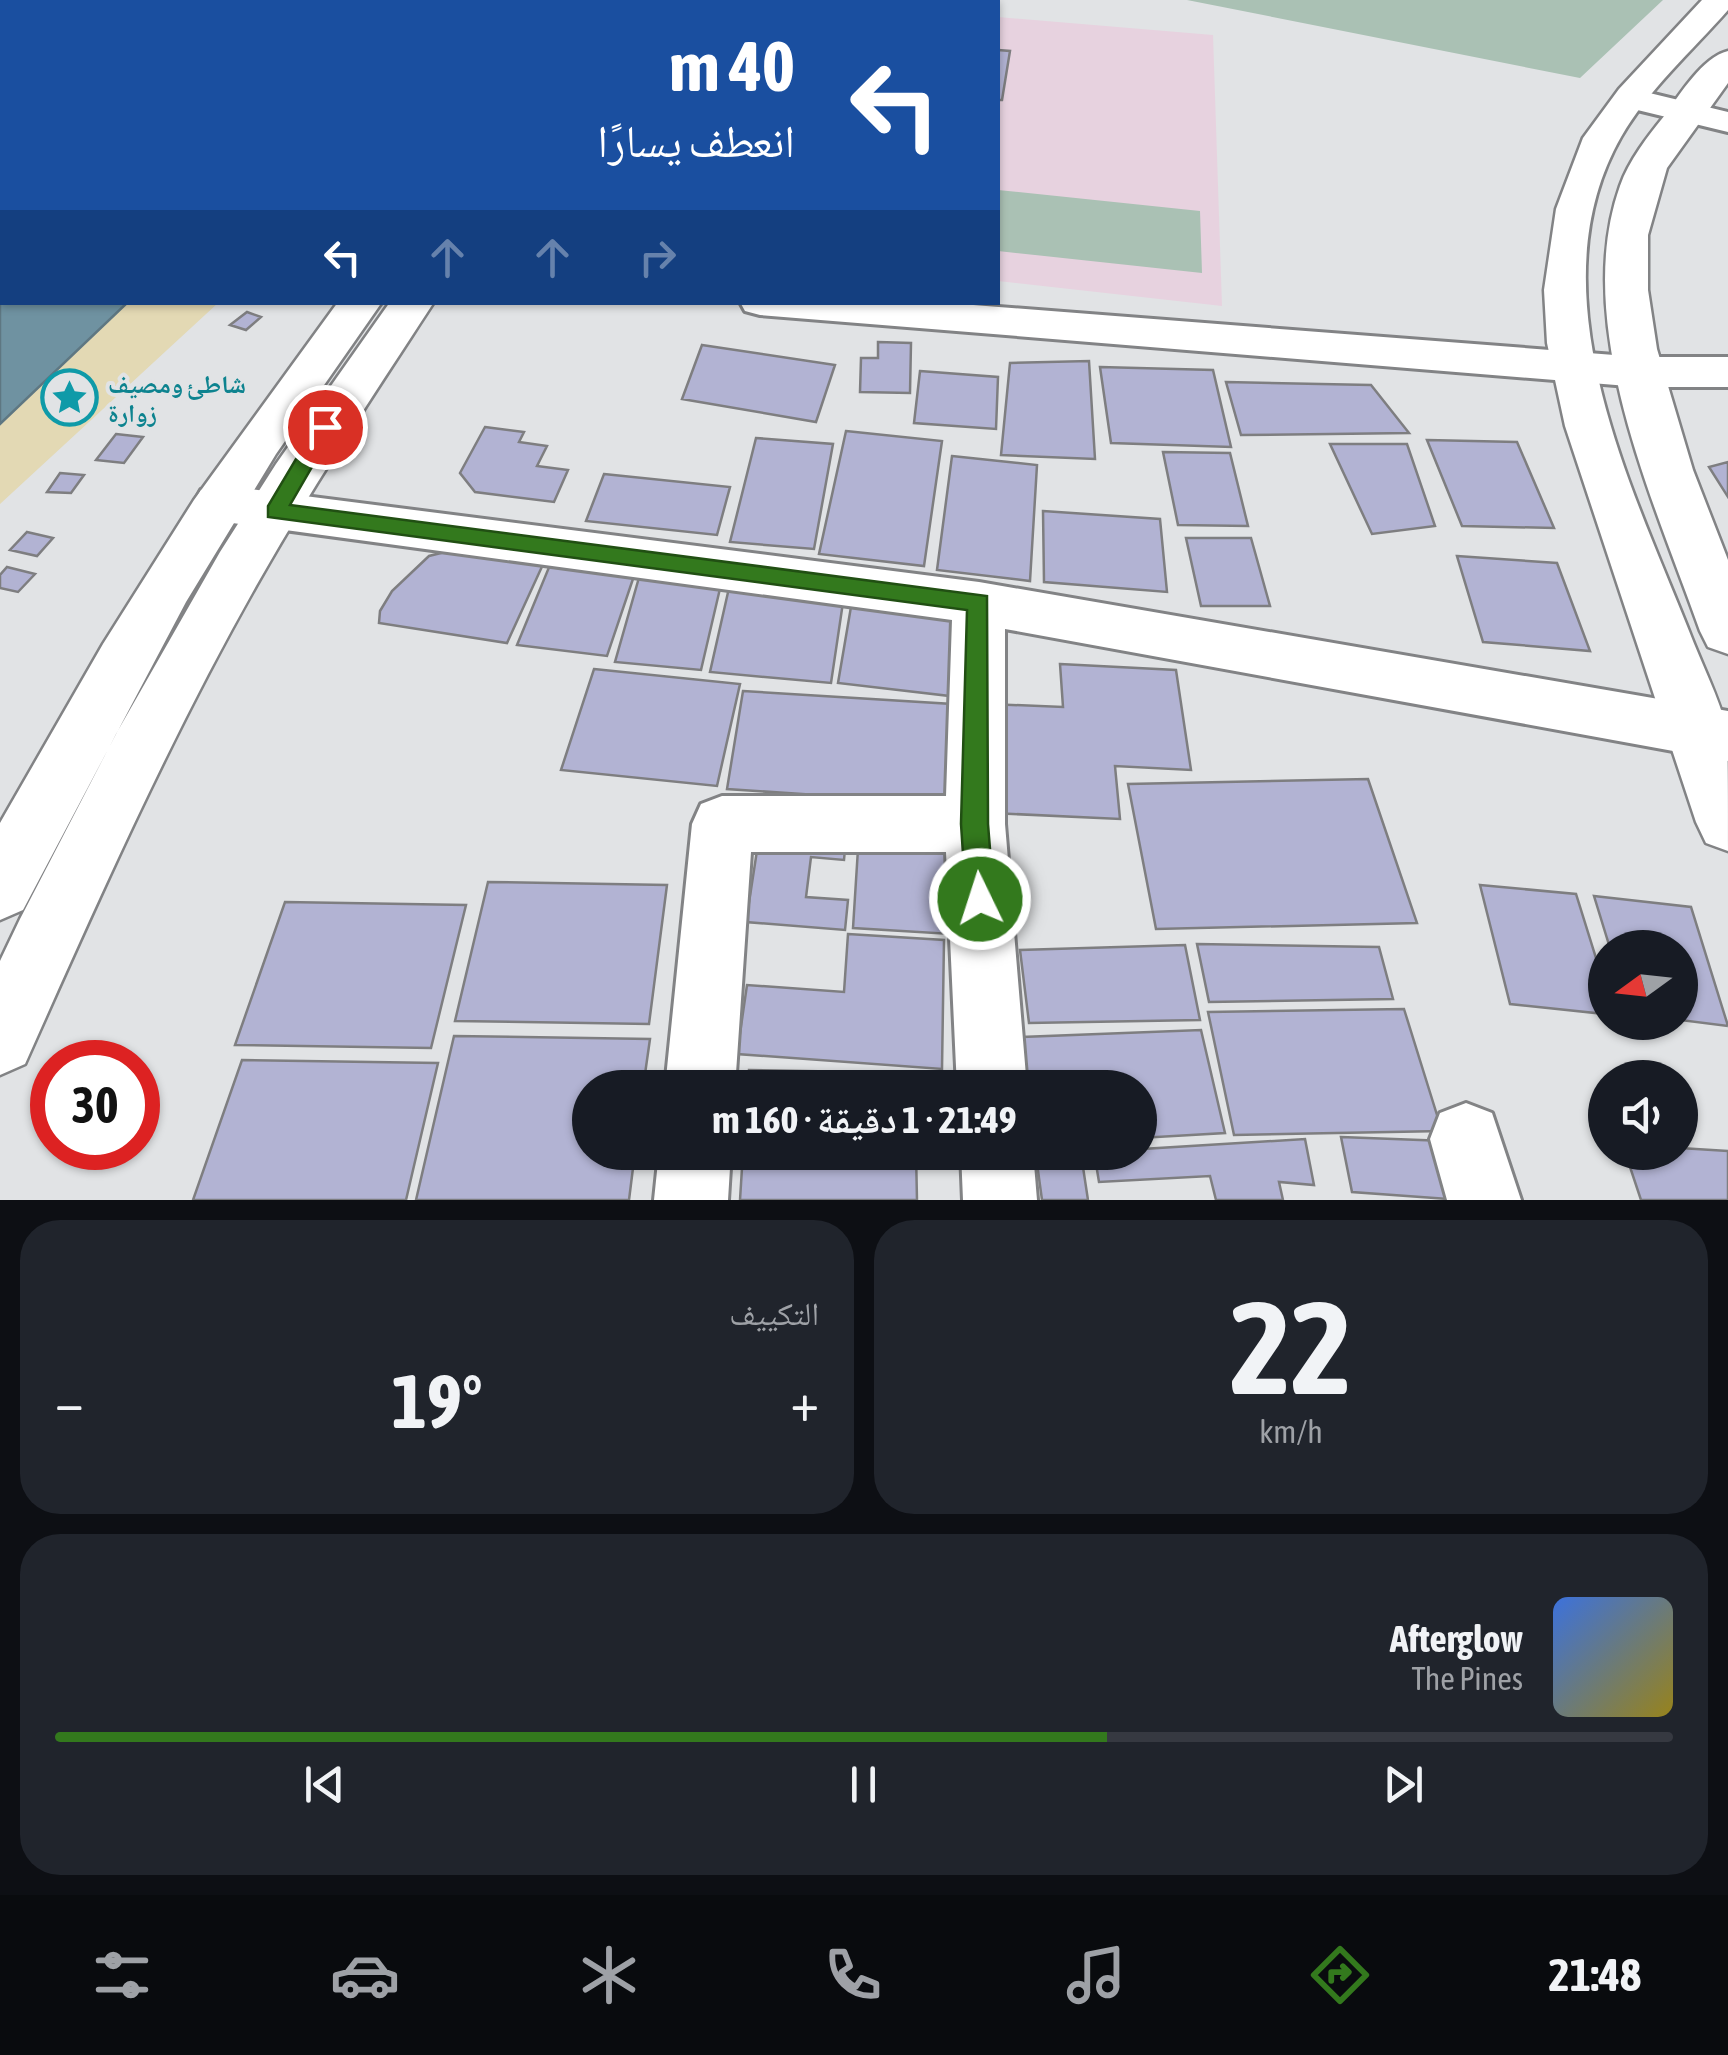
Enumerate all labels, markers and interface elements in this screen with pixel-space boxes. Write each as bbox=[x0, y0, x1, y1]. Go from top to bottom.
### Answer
text: 40 m bbox=[669, 26, 795, 106]
icon: left bbox=[830, 40, 960, 170]
text: انعطف يسارًا bbox=[597, 115, 795, 167]
icon: left bbox=[315, 230, 370, 285]
icon: ahead bbox=[420, 230, 475, 285]
icon: ahead bbox=[525, 230, 580, 285]
icon: right bbox=[630, 230, 685, 285]
place icon: شاطئ ومصيف زوارة bbox=[39, 368, 99, 428]
place label: شاطئ ومصيف زوارة bbox=[108, 370, 246, 427]
pin bbox=[283, 385, 368, 470]
icon: arrive bbox=[298, 400, 353, 455]
position arrow bbox=[928, 847, 1032, 951]
north arrow bbox=[1588, 930, 1698, 1040]
map controls bbox=[1588, 930, 1698, 1170]
speed limit sign: 30 bbox=[30, 1040, 160, 1170]
button: sound bbox=[1588, 1060, 1698, 1170]
text: 21:49 · 1 دقيقة · 160 m bbox=[712, 1098, 1017, 1141]
text: 22 bbox=[1230, 1273, 1352, 1422]
text: التكييف bbox=[729, 1295, 819, 1332]
text: 19° bbox=[391, 1358, 483, 1444]
text: − bbox=[55, 1370, 84, 1433]
text: + bbox=[790, 1370, 819, 1433]
text: km/h bbox=[1259, 1413, 1323, 1450]
text: Afterglow bbox=[1390, 1617, 1523, 1660]
text: The Pines bbox=[1411, 1660, 1523, 1697]
icon: previous bbox=[297, 1757, 352, 1812]
icon: pause bbox=[836, 1757, 891, 1812]
icon: next bbox=[1376, 1757, 1431, 1812]
icon: filters bbox=[87, 1940, 157, 2010]
icon: car bbox=[330, 1940, 400, 2010]
icon: climate bbox=[574, 1940, 644, 2010]
icon: phone bbox=[818, 1940, 888, 2010]
icon: music bbox=[1061, 1940, 1131, 2010]
icon: directions bbox=[1305, 1940, 1375, 2010]
text: 21:48 bbox=[1549, 1949, 1641, 2001]

